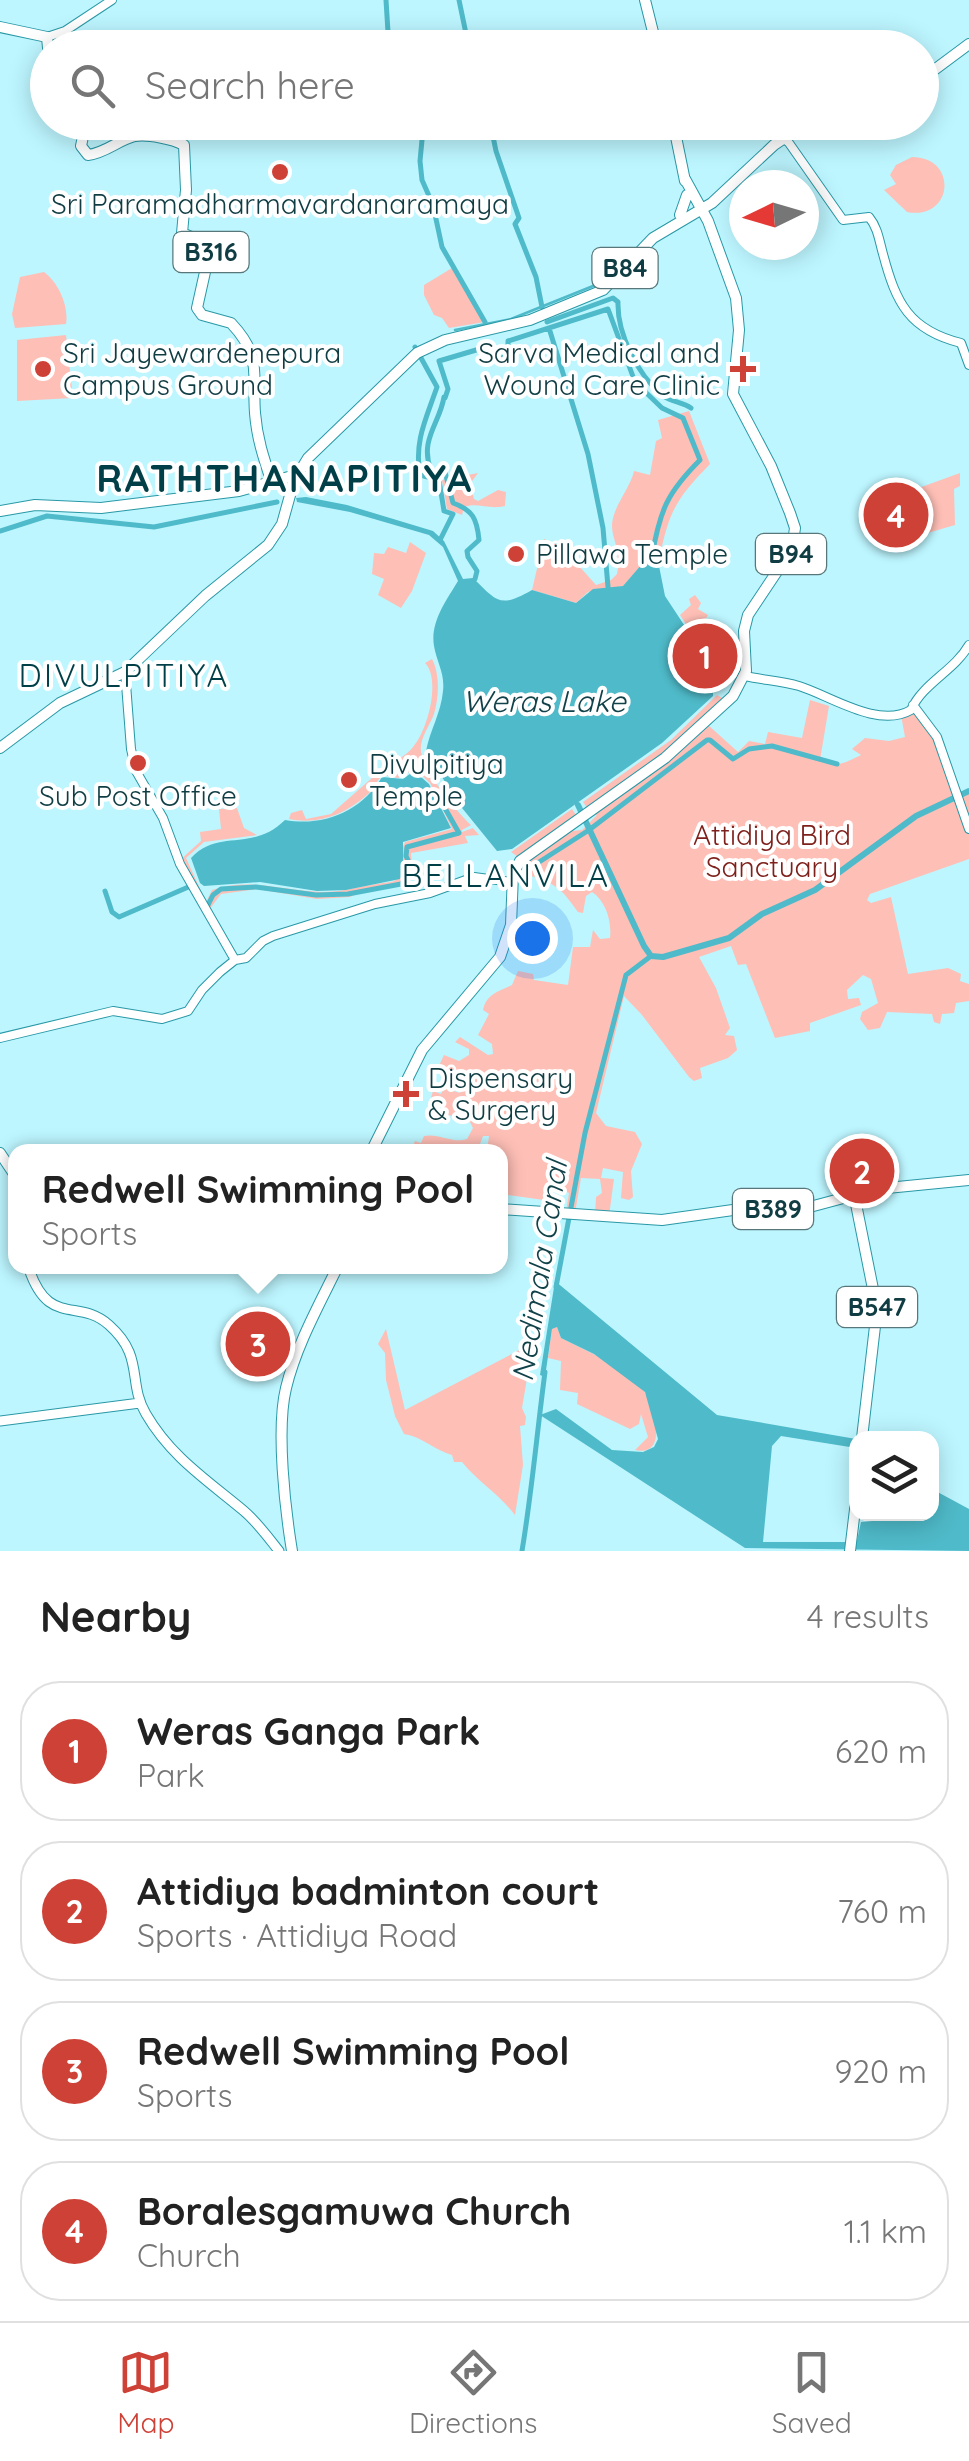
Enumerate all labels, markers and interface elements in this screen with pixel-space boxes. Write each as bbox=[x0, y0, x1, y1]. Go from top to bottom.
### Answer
search box bbox=[30, 30, 939, 140]
icon: search bbox=[65, 58, 120, 113]
text: Search here bbox=[145, 61, 355, 109]
marker: Sri Paramadharmavardanaramaya bbox=[269, 161, 291, 183]
north arrow bbox=[729, 170, 819, 260]
place label: Sri Paramadharmavardanaramaya bbox=[51, 186, 509, 221]
road number: B316 bbox=[174, 232, 248, 272]
road number: B84 bbox=[592, 248, 658, 288]
place label: Sri Jayewardenepura Campus Ground bbox=[63, 335, 341, 402]
place label: Sarva Medical and Wound Care Clinic bbox=[478, 335, 720, 402]
marker: Sarva Medical and Wound Care Clinic bbox=[730, 356, 756, 382]
marker: Sri Jayewardenepura Campus Ground bbox=[32, 358, 54, 380]
district label: RATHTHANAPITIYA bbox=[96, 454, 474, 502]
pin: 4 bbox=[864, 478, 928, 552]
road number: B94 bbox=[756, 534, 826, 574]
place label: Pillawa Temple bbox=[536, 536, 728, 571]
marker: Pillawa Temple bbox=[505, 543, 527, 565]
pin: 1 bbox=[672, 618, 738, 694]
district label: DIVULPITIYA bbox=[18, 655, 230, 695]
water label: Weras Lake bbox=[462, 682, 627, 720]
place label: Divulpitiya Temple bbox=[369, 746, 504, 813]
marker: Sub Post Office bbox=[127, 752, 149, 774]
marker: Divulpitiya Temple bbox=[338, 769, 360, 791]
place label: Sub Post Office bbox=[39, 778, 237, 813]
park label: Attidiya Bird Sanctuary bbox=[693, 817, 851, 884]
district label: BELLANVILA bbox=[401, 855, 611, 895]
your location bbox=[507, 913, 558, 964]
place label: Dispensary & Surgery bbox=[428, 1060, 573, 1127]
marker: Dispensary & Surgery bbox=[393, 1081, 419, 1107]
pin: 2 bbox=[830, 1134, 894, 1208]
popup bbox=[8, 1144, 508, 1274]
water label: Nedimala Canal bbox=[503, 1155, 576, 1384]
text: Redwell Swimming Pool bbox=[42, 1165, 474, 1213]
road number: B389 bbox=[733, 1189, 813, 1229]
text: Sports bbox=[42, 1213, 137, 1253]
road number: B547 bbox=[837, 1287, 917, 1327]
pin: 3 bbox=[226, 1306, 290, 1382]
map controls bbox=[849, 1431, 939, 1521]
button: layers bbox=[849, 1431, 939, 1521]
text: Nearby bbox=[40, 1590, 191, 1643]
text: 4 results bbox=[807, 1596, 929, 1636]
text: Weras Ganga Park bbox=[137, 1707, 480, 1755]
text: 1 bbox=[68, 1731, 81, 1771]
text: 620 m bbox=[835, 1731, 927, 1771]
text: Park bbox=[137, 1755, 205, 1795]
text: Attidiya badminton court bbox=[137, 1867, 599, 1915]
text: 2 bbox=[65, 1891, 84, 1931]
text: 760 m bbox=[837, 1891, 927, 1931]
text: Sports · Attidiya Road bbox=[137, 1915, 457, 1955]
text: Redwell Swimming Pool bbox=[137, 2027, 570, 2075]
text: 3 bbox=[66, 2051, 83, 2091]
text: 920 m bbox=[834, 2051, 927, 2091]
text: Sports bbox=[137, 2075, 233, 2115]
text: Boralesgamuwa Church bbox=[137, 2187, 571, 2235]
text: 4 bbox=[65, 2211, 84, 2251]
text: 1.1 km bbox=[844, 2211, 927, 2251]
text: Church bbox=[137, 2235, 241, 2275]
tab: Map bbox=[117, 2345, 174, 2440]
tab: Directions bbox=[409, 2345, 537, 2440]
tab: Saved bbox=[772, 2345, 852, 2440]

